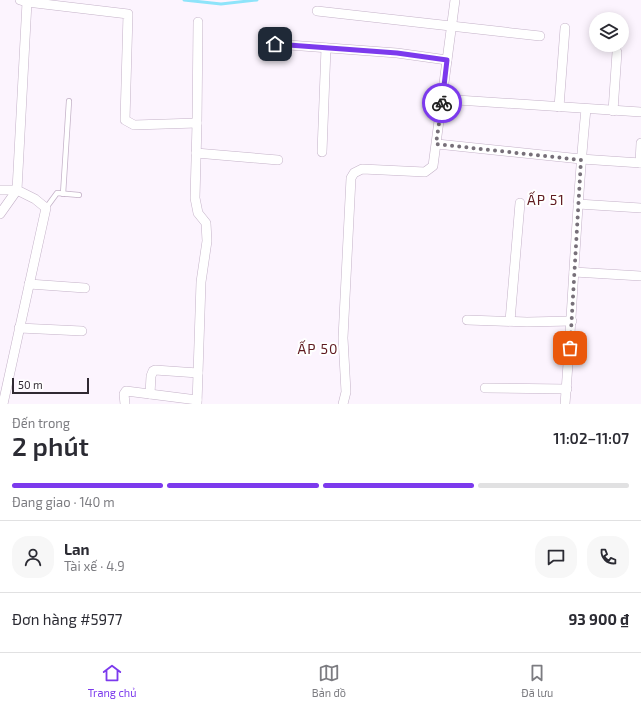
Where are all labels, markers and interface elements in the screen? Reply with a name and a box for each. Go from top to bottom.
map controls [589,12,629,52]
button: layers [589,12,629,52]
pin [258,27,292,61]
icon: home [264,33,286,55]
courier [422,83,462,123]
icon: bike [431,92,453,114]
district label: ẤP 51 [527,191,565,208]
pin [553,331,587,365]
icon: bag [559,337,581,359]
district label: ẤP 50 [298,340,338,357]
scale bar [12,376,89,395]
text: 50 m [18,378,43,391]
text: Đến trong [12,415,70,431]
text: 11:02–11:07 [553,429,629,447]
text: 2 phút [12,430,89,461]
text: Đang giao · 140 m [12,494,115,510]
button: person [12,536,54,578]
button: chat [535,536,577,578]
button: phone [587,536,629,578]
text: Lan [64,540,90,558]
text: Tài xế · 4.9 [64,558,125,574]
text: Đơn hàng #5977 [12,610,122,628]
text: 93 900 ₫ [568,610,629,628]
tab: Trang chủ [88,662,137,699]
tab: Bản đồ [312,662,346,699]
tab: Đã lưu [521,662,553,699]

